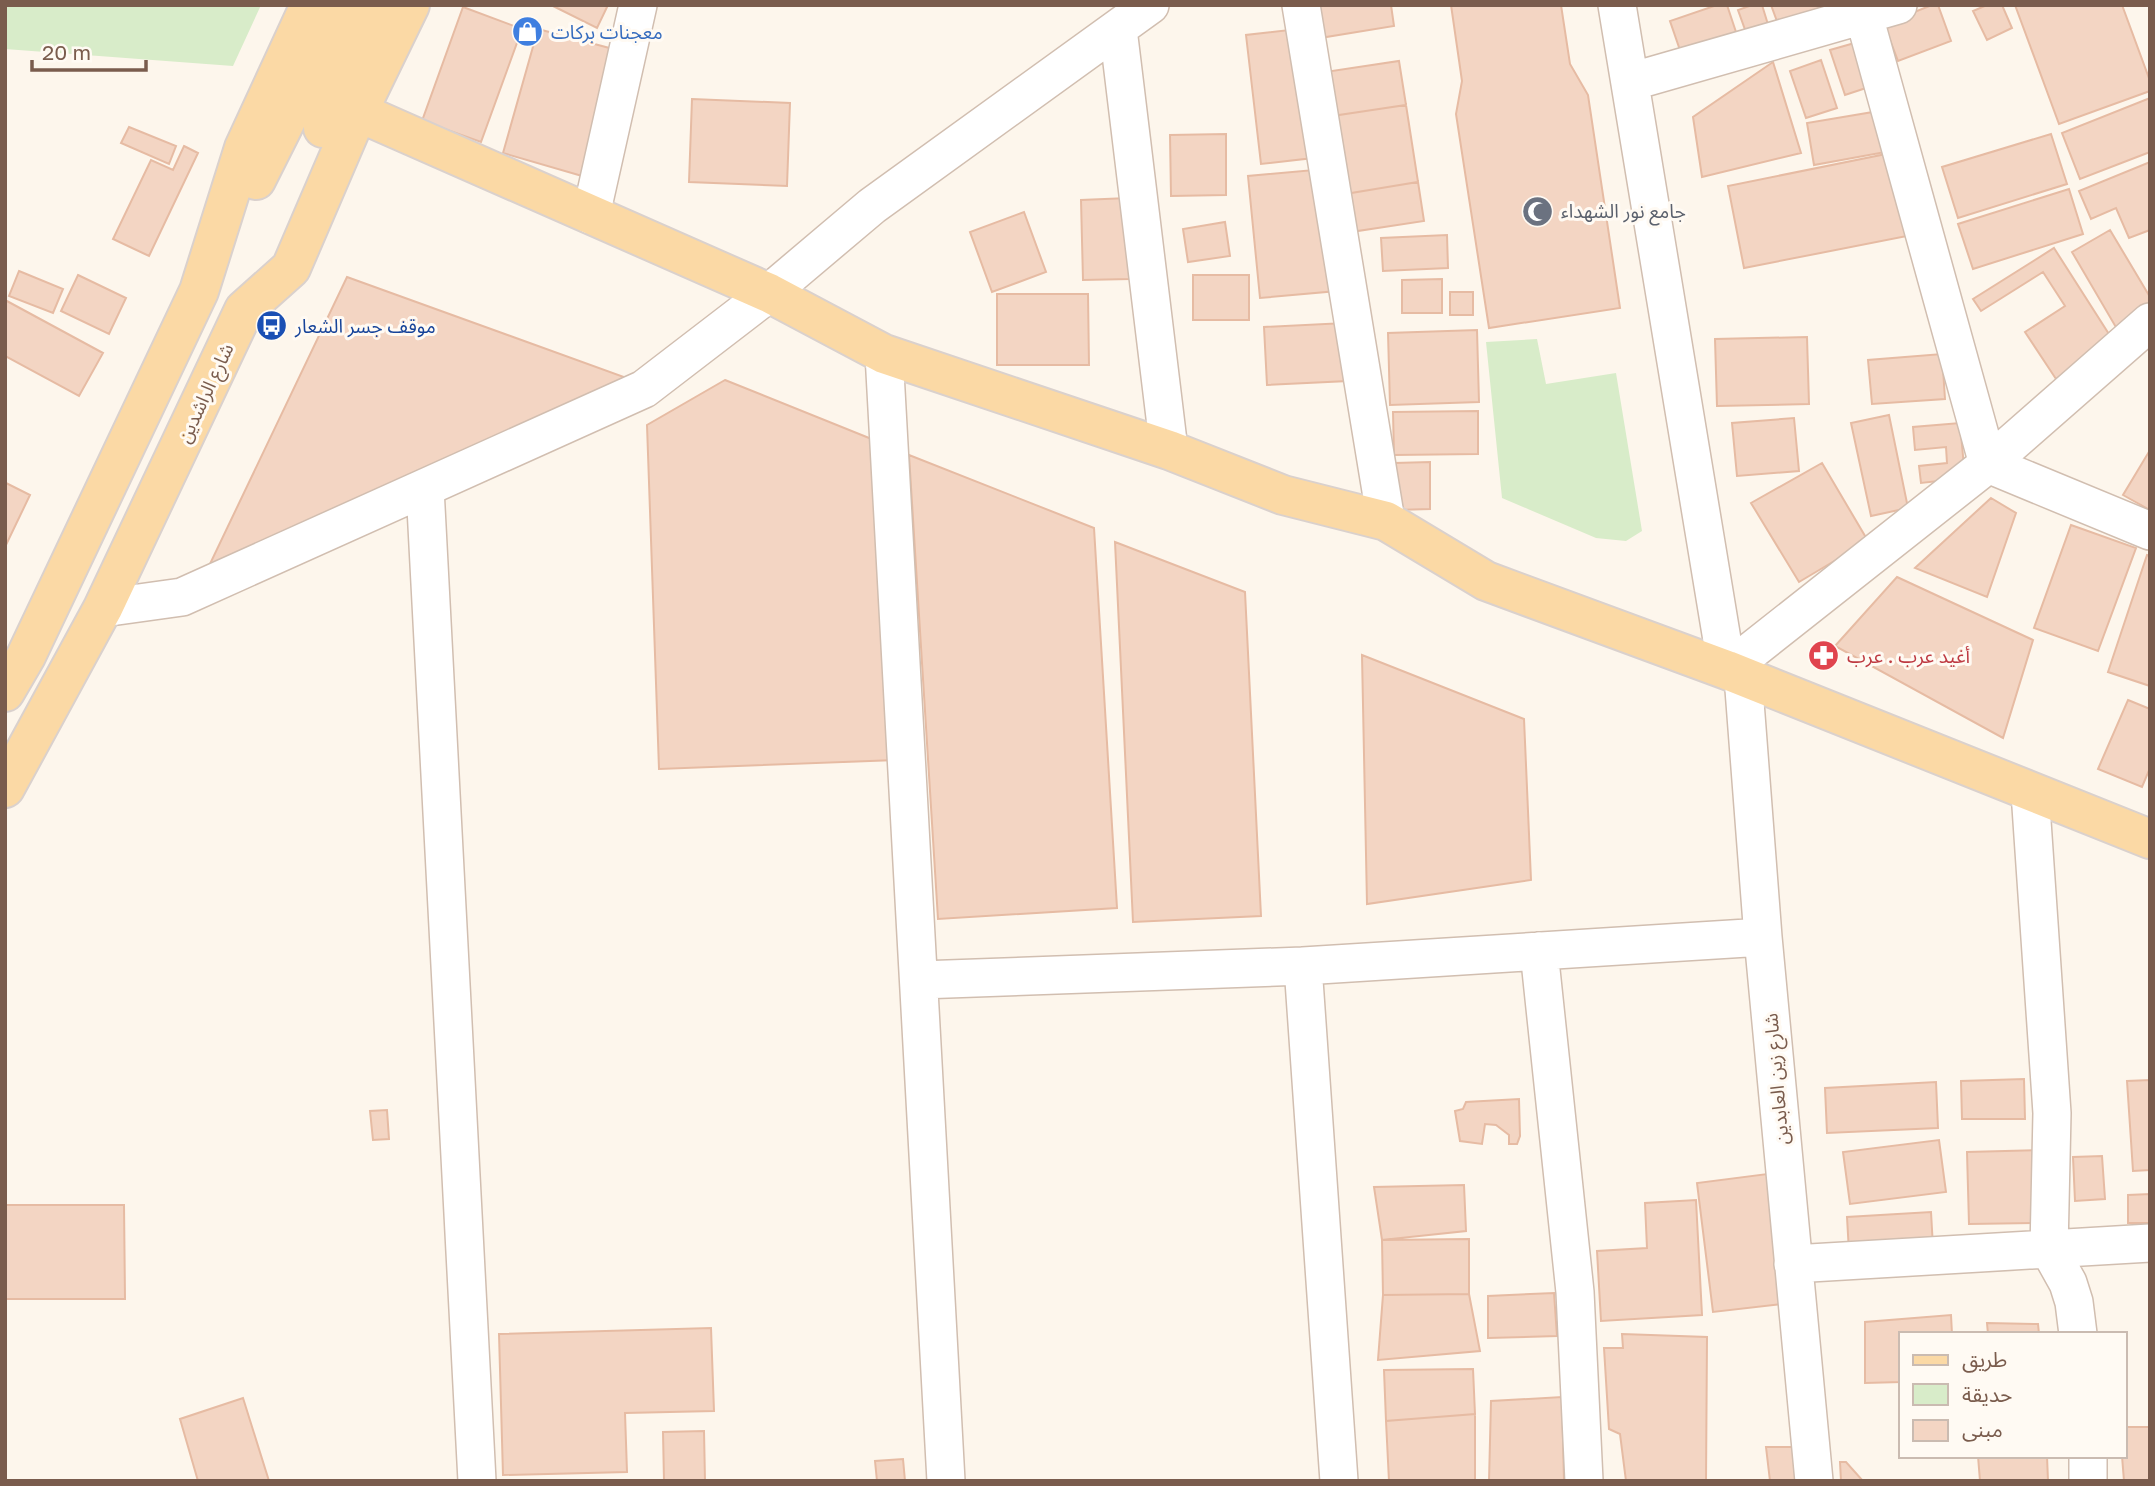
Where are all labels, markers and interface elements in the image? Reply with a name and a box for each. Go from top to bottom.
shop icon: معجنات بركات [511,15,545,49]
place label: معجنات بركات [551,20,663,44]
scale bar [32,28,145,72]
text: 20 m [42,39,91,65]
mosque icon: جامع نور الشهداء [1521,194,1555,228]
place label: جامع نور الشهداء [1561,199,1686,226]
bus stop icon: موقف جسر الشعار [255,309,289,343]
place label: موقف جسر الشعار [294,314,436,338]
street label: شارع الراشدين [171,339,240,448]
pharmacy icon: أغيد عرب . عرب [1807,639,1841,673]
place label: أغيد عرب . عرب [1847,644,1970,668]
street label: شارع زين العابدين [1758,1012,1796,1146]
legend [1899,1332,2127,1458]
text: طريق [1962,1346,2007,1373]
text: حديقة [1962,1381,2012,1407]
text: مبنى [1962,1416,2003,1442]

